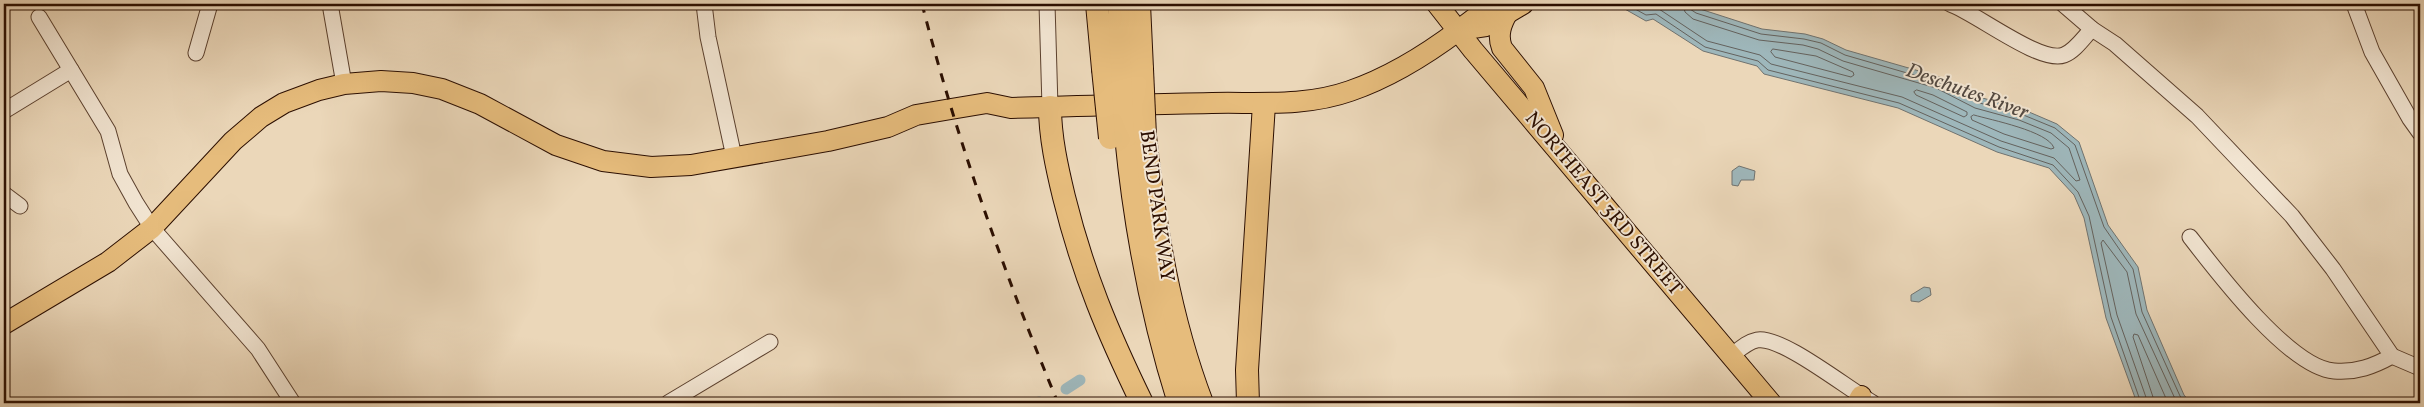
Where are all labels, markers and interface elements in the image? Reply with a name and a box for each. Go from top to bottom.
water label: Deschutes River [1902,56,2033,128]
street label: NORTHEAST 3RD STREET [1518,106,1689,302]
street label: BEND PARKWAY [1131,128,1181,284]

